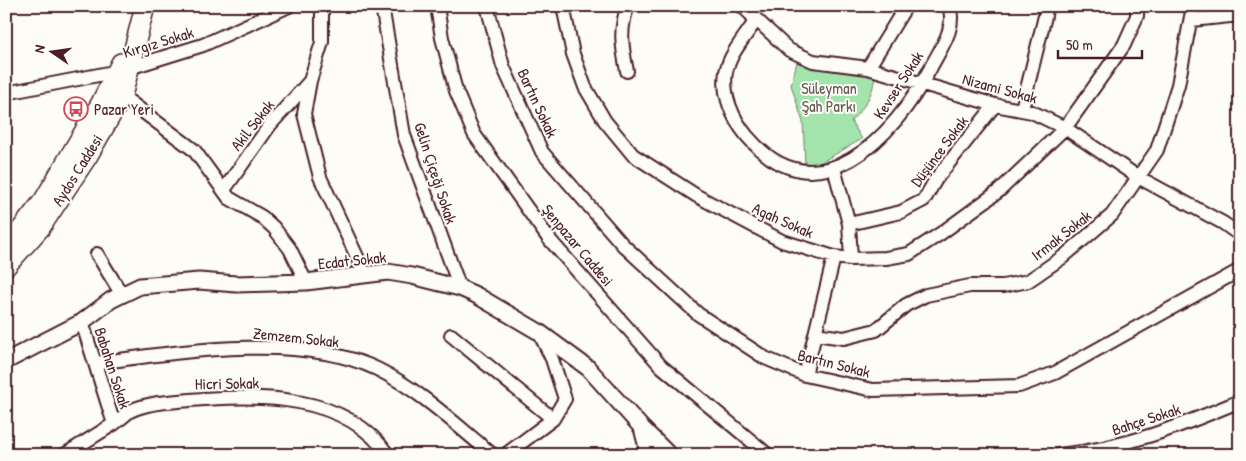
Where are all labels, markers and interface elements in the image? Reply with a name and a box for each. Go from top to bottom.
street label: Kırgız Sokak [120,21,196,63]
north arrow [28,28,78,78]
scale bar [1058,28,1142,60]
text: 50 m [1066,34,1093,55]
text: N [29,43,49,55]
street label: Kevser Sokak [868,46,928,123]
street label: Bartın Sokak [512,65,564,141]
street label: Nizami Sokak [960,67,1040,109]
park label: Süleyman Şah Parkı [801,77,857,117]
street label: Akil Sokak [225,95,279,155]
bus stop icon: Pazar Yeri [63,96,89,122]
place label: Pazar Yeri [94,98,154,120]
street label: Düşünce Sokak [905,111,973,191]
street label: Gelin Çiçeği Sokak [409,119,463,227]
street label: Aydos Caddesi [46,130,108,210]
street label: Agah Sokak [749,197,817,243]
street label: Şenpazar Caddesi [537,199,619,291]
street label: Irmak Sokak [1026,204,1096,265]
street label: Ecdat Sokak [317,245,387,275]
street label: Zemzem Sokak [252,322,341,352]
street label: Babahan Sokak [89,324,137,412]
street label: Bartın Sokak [795,343,873,383]
street label: Hicri Sokak [195,371,260,395]
street label: Bahçe Sokak [1109,398,1183,440]

